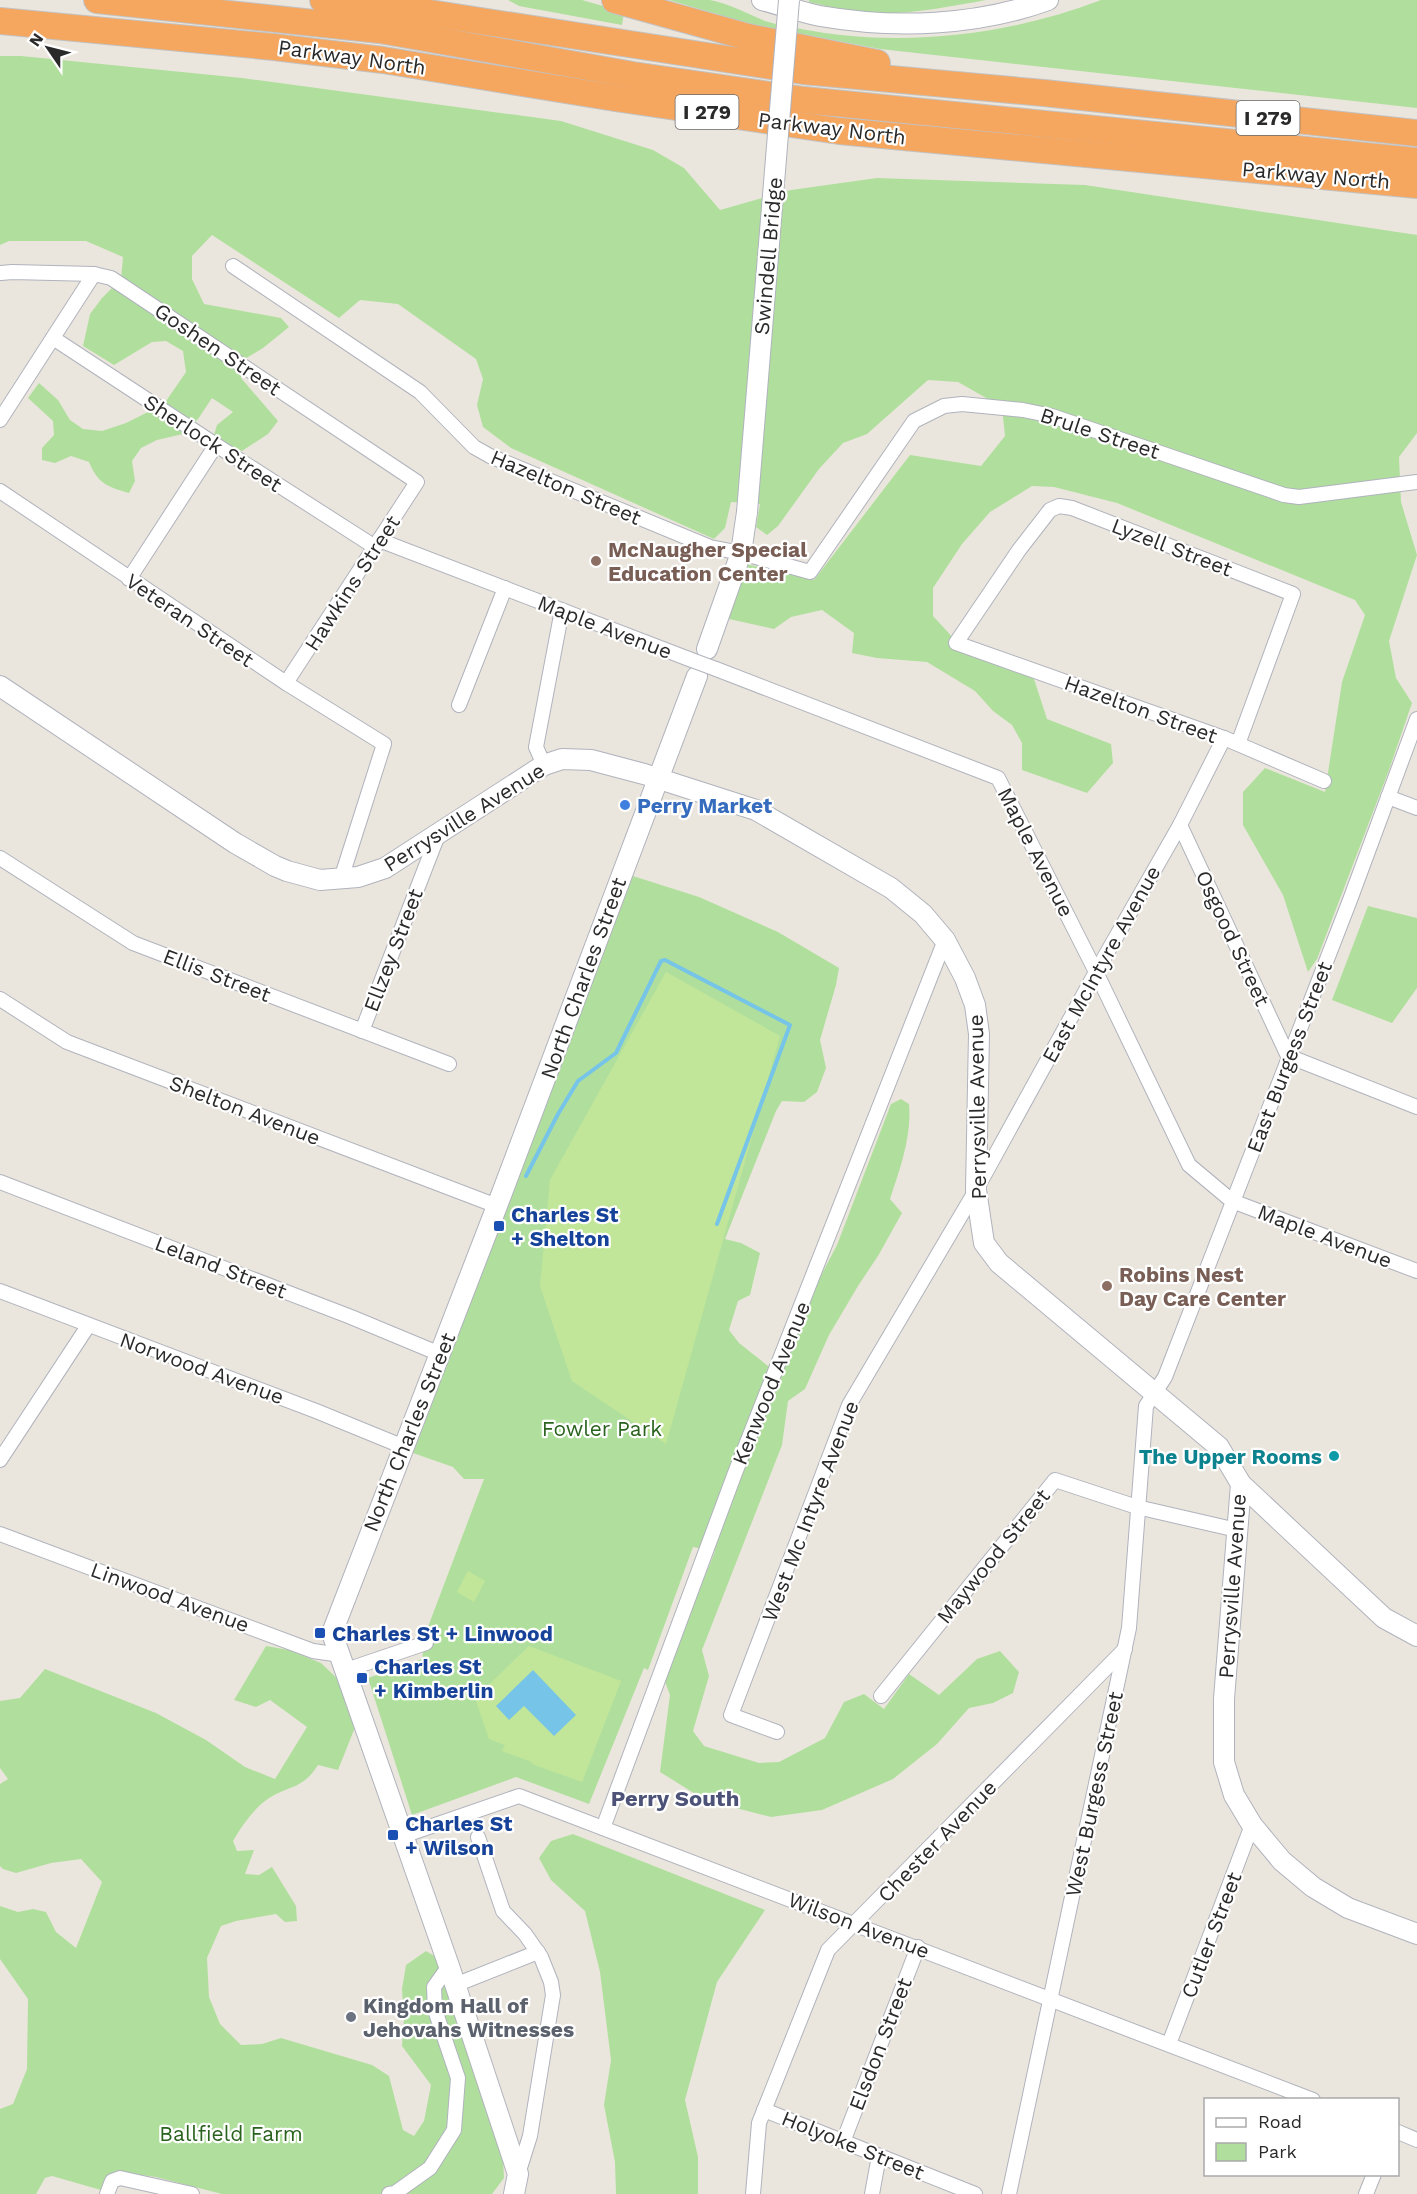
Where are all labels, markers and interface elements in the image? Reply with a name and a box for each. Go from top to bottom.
north arrow [18,18,78,78]
text: N [25,29,47,50]
street label: Parkway North [277,34,427,80]
road number: I 279 [676,95,738,129]
road number: I 279 [1236,101,1300,135]
street label: Parkway North [757,107,907,149]
street label: Parkway North [1241,156,1391,194]
street label: Swindell Bridge [749,176,787,336]
street label: Goshen Street [150,297,286,401]
street label: Sherlock Street [139,389,287,497]
street label: Brule Street [1037,402,1163,464]
street label: Hazelton Street [487,444,645,530]
street label: Hawkins Street [299,510,405,655]
street label: Lyzell Street [1108,513,1236,582]
place label: McNaugher Special Education Center [608,537,807,586]
marker: McNaugher Special Education Center [589,554,603,568]
street label: Veteran Street [121,568,259,672]
street label: Maple Avenue [534,590,676,664]
street label: Hazelton Street [1061,670,1221,748]
street label: Perrysville Avenue [379,757,549,877]
street label: Maple Avenue [993,783,1079,921]
place label: Perry Market [637,793,772,818]
marker: Perry Market [618,798,632,812]
street label: East McIntyre Avenue [1036,861,1166,1067]
street label: Osgood Street [1191,866,1275,1010]
street label: North Charles Street [535,874,631,1082]
street label: Ellzey Street [358,885,428,1015]
street label: Ellis Street [160,943,275,1007]
street label: East Burgess Street [1241,958,1337,1156]
street label: Perrysville Avenue [963,1014,991,1200]
street label: Shelton Avenue [166,1070,324,1150]
street label: Maple Avenue [1254,1199,1396,1273]
place label: Charles St + Shelton [511,1202,618,1251]
marker: Charles St + Shelton [492,1219,506,1233]
street label: Leland Street [152,1230,291,1304]
place label: Robins Nest Day Care Center [1119,1262,1286,1311]
marker: Robins Nest Day Care Center [1100,1279,1114,1293]
street label: Kenwood Avenue [727,1298,815,1468]
street label: Norwood Avenue [117,1327,287,1409]
street label: North Charles Street [358,1329,460,1535]
street label: West Mc Intyre Avenue [756,1397,864,1625]
park label: Fowler Park [542,1416,662,1441]
place label: The Upper Rooms [1139,1444,1322,1469]
marker: The Upper Rooms [1327,1449,1341,1463]
street label: Maywood Street [931,1484,1055,1628]
street label: Perrysville Avenue [1213,1493,1251,1679]
street label: Linwood Avenue [87,1557,253,1637]
place label: Charles St + Linwood [332,1621,553,1646]
marker: Charles St + Linwood [313,1626,327,1640]
place label: Charles St + Kimberlin [374,1654,493,1703]
marker: Charles St + Kimberlin [355,1671,369,1685]
street label: West Burgess Street [1060,1689,1128,1899]
street label: Chester Avenue [872,1775,1002,1907]
district label: Perry South [611,1786,739,1811]
place label: Charles St + Wilson [405,1811,512,1860]
marker: Charles St + Wilson [386,1828,400,1842]
street label: Cutler Street [1175,1868,1247,2002]
street label: Wilson Avenue [785,1887,933,1963]
street label: Elsdon Street [843,1974,917,2114]
place label: Kingdom Hall of Jehovahs Witnesses [363,1993,574,2042]
marker: Kingdom Hall of Jehovahs Witnesses [344,2010,358,2024]
legend [1204,2098,1399,2176]
street label: Holyoke Street [778,2105,928,2185]
text: Road [1258,2111,1302,2132]
park label: Ballfield Farm [159,2121,303,2146]
text: Park [1258,2141,1297,2162]

